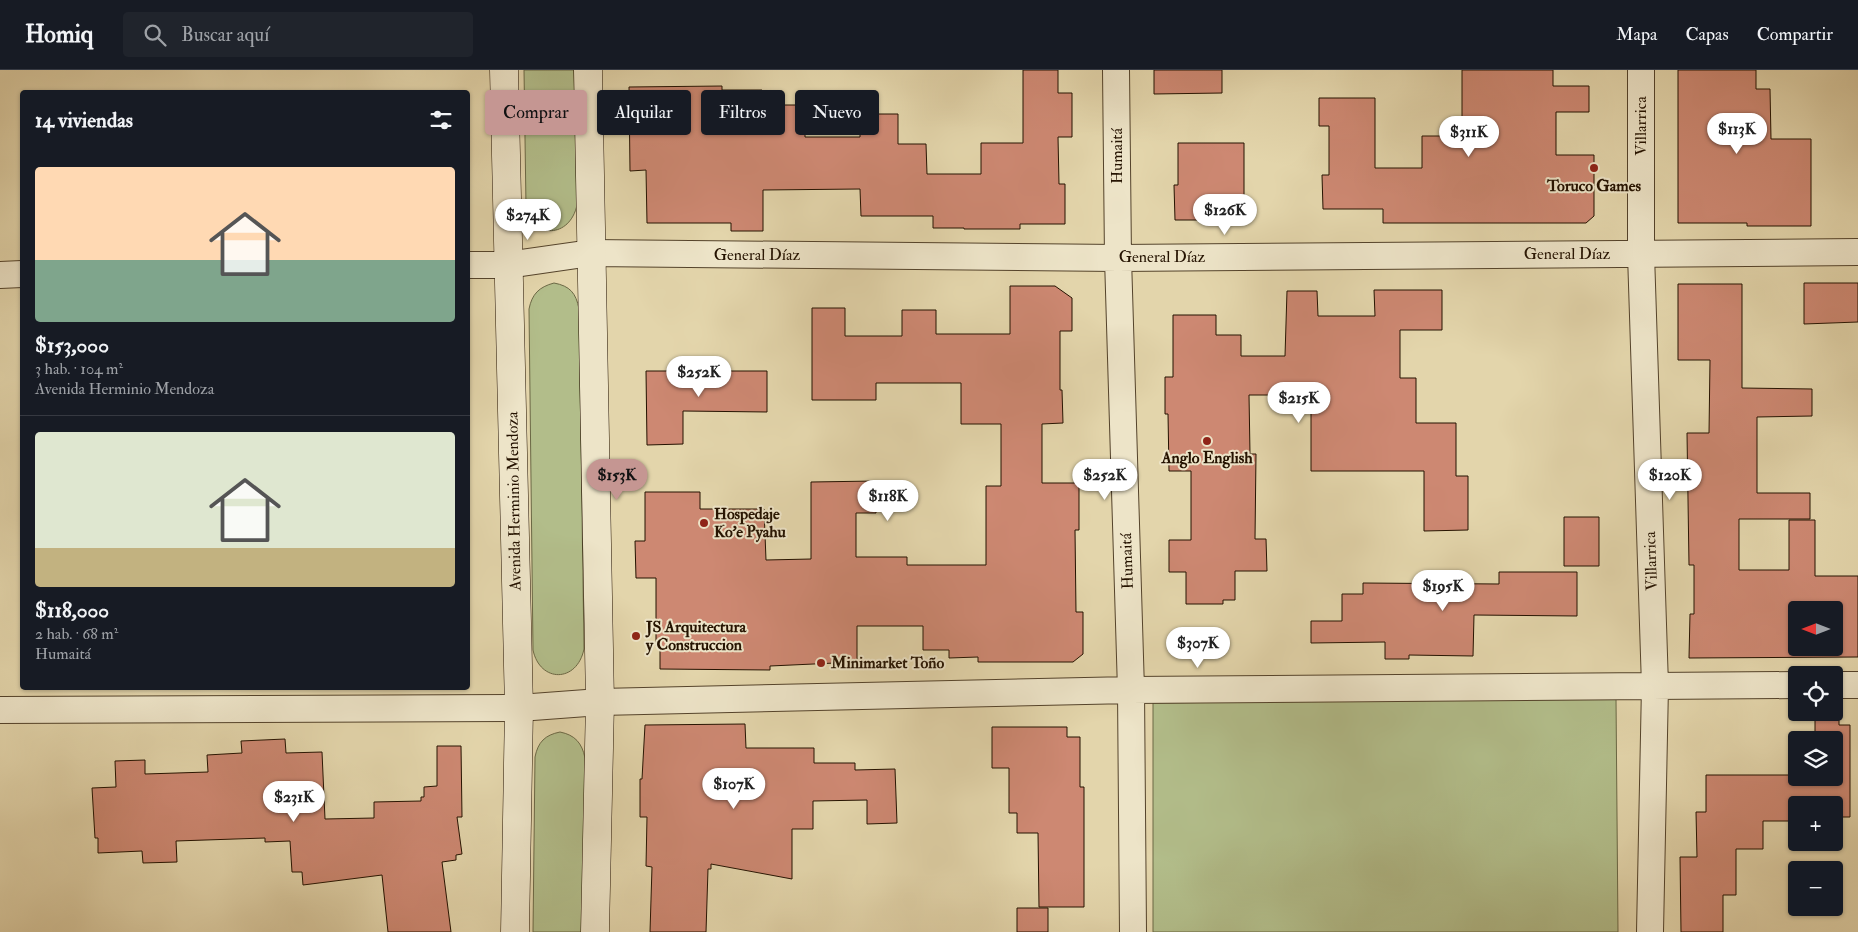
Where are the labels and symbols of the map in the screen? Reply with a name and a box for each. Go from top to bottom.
street label: Villarrica [1631,96,1651,156]
pin: $113K [1702,112,1772,155]
pin: $311K [1434,116,1504,158]
street label: Humaitá [1107,128,1127,184]
marker: Toruco Games [1588,162,1600,174]
place label: Toruco Games [1546,176,1641,196]
pin: $126K [1190,194,1260,236]
pin: $274K [493,198,563,241]
street label: General Díaz [1524,244,1611,264]
street label: General Díaz [714,245,801,265]
street label: General Díaz [1119,247,1206,267]
pin: $252K [664,356,734,398]
pin: $215K [1264,382,1334,424]
street label: Avenida Herminio Mendoza [502,411,526,592]
marker: Anglo English [1201,435,1213,447]
place label: Anglo English [1160,448,1253,469]
pin: $153K [582,458,652,501]
pin: $252K [1070,458,1140,501]
pin: $120K [1635,458,1705,501]
pin: $118K [853,480,923,522]
place label: Hospedaje Ko'e Pyahu [714,504,787,543]
marker: Hospedaje Ko'e Pyahu [698,517,710,529]
street label: Villarrica [1640,531,1662,591]
street label: Humaitá [1116,532,1138,589]
pin: $195K [1408,570,1478,612]
north arrow [1788,601,1842,656]
place label: JS Arquitectura y Construccion [645,617,746,656]
pin: $307K [1163,626,1233,669]
marker: JS Arquitectura y Construccion [630,630,642,642]
place label: Minimarket Toño [830,653,945,673]
marker: Minimarket Toño [815,657,827,669]
pin: $107K [699,768,769,810]
pin: $231K [259,780,329,823]

